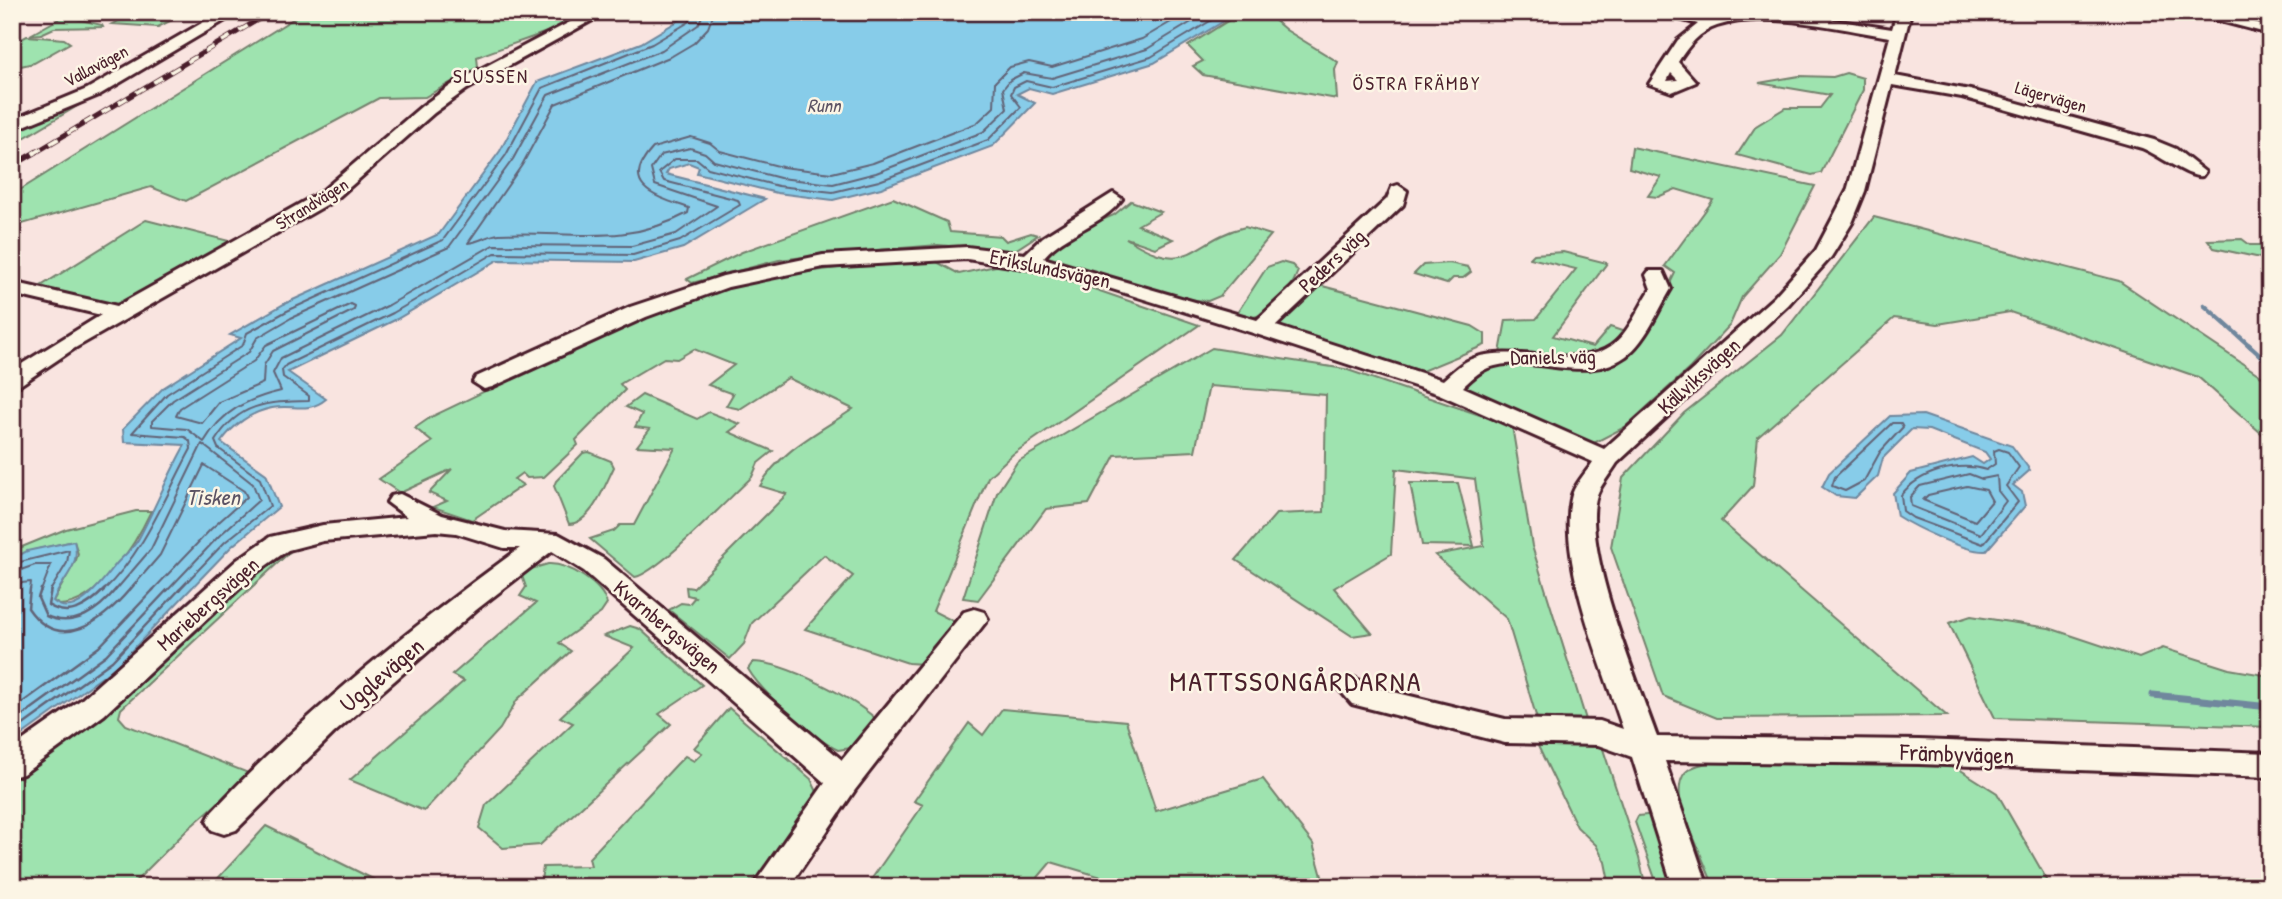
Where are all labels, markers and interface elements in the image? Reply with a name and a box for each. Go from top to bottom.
street label: Vallavägen [59,38,132,93]
district label: SLUSSEN [453,63,529,89]
district label: ÖSTRA FRÄMBY [1353,70,1481,96]
street label: Lägervägen [2012,74,2090,119]
water label: Runn [807,92,842,118]
street label: Strandvägen [271,171,353,236]
street label: Peders väg [1292,222,1372,299]
street label: Erikslundsvägen [987,242,1113,295]
street label: Källviksvägen [1651,331,1746,421]
street label: Daniels väg [1510,341,1596,372]
water label: Tisken [186,481,242,512]
street label: Mariebergsvägen [150,550,265,657]
street label: Kvarnbergsvägen [608,573,727,680]
street label: Ugglevägen [333,630,430,719]
district label: MATTSSONGÅRDARNA [1170,662,1422,700]
street label: Främbyvägen [1898,735,2015,771]

